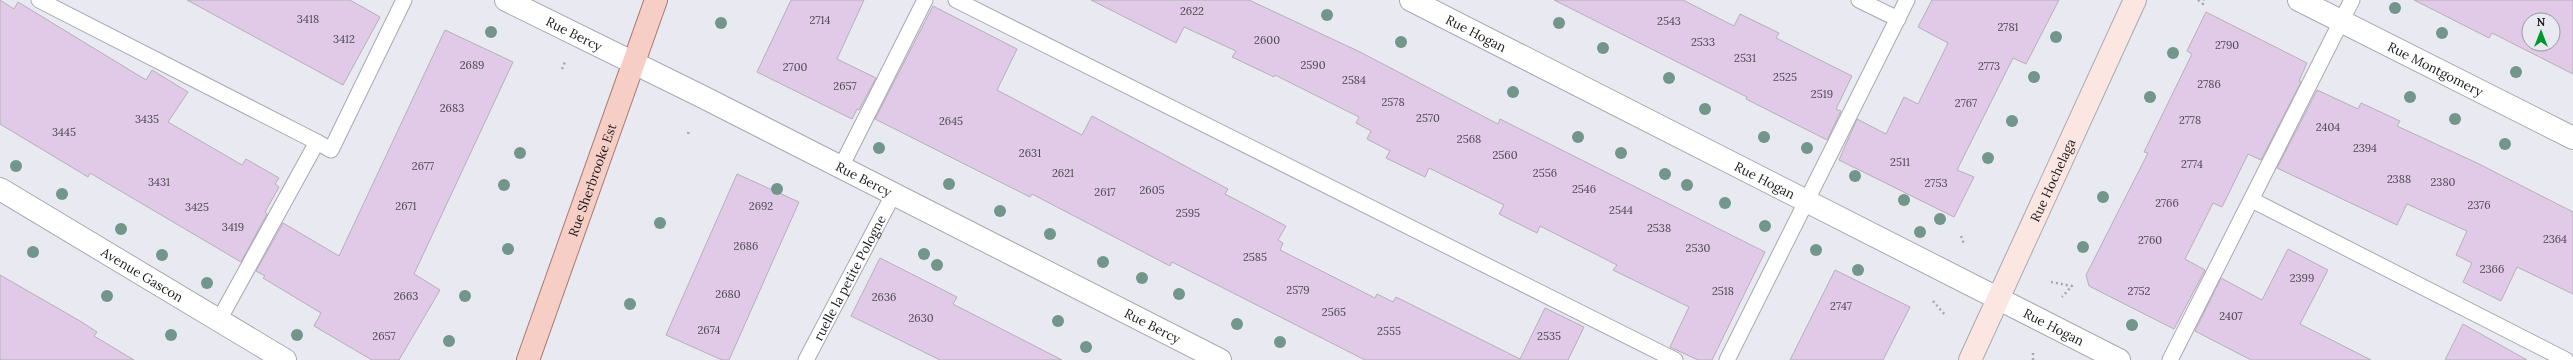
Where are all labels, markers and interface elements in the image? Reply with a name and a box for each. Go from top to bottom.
house number: 2622 [1180,4,1204,18]
street label: Rue Hogan [1443,11,1509,56]
house number: 3418 [297,12,319,26]
north arrow [2521,12,2561,52]
street label: Rue Bercy [543,13,605,55]
house number: 2714 [810,13,831,27]
house number: 2543 [1657,14,1681,28]
text: N [2537,15,2546,29]
house number: 2781 [1997,20,2019,34]
house number: 3412 [333,32,355,46]
house number: 2600 [1254,33,1280,47]
house number: 2533 [1691,35,1715,49]
house number: 2790 [2215,38,2239,52]
street label: Rue Montgomery [2385,38,2486,100]
house number: 2531 [1734,51,1756,65]
house number: 2689 [460,58,484,72]
house number: 2590 [1300,58,1326,72]
house number: 2773 [1978,59,2000,73]
house number: 2700 [783,60,807,74]
house number: 2525 [1773,70,1797,84]
house number: 2584 [1342,73,1366,87]
house number: 2786 [2197,77,2221,91]
house number: 2657 [833,79,857,93]
house number: 2519 [1811,87,1833,101]
house number: 2578 [1381,95,1405,109]
house number: 2767 [1955,96,1977,110]
house number: 2683 [440,101,464,115]
house number: 2570 [1416,111,1440,125]
house number: 3435 [135,112,159,126]
house number: 2778 [2179,113,2201,127]
house number: 2645 [939,114,963,128]
house number: 2404 [2316,120,2340,134]
street label: Rue Sherbrooke Est [564,121,620,239]
house number: 3445 [52,125,76,139]
house number: 2568 [1457,132,1481,146]
street label: Rue Hochelaga [2026,135,2079,224]
house number: 2394 [2353,141,2377,155]
house number: 2631 [1019,146,1041,160]
house number: 2560 [1492,148,1518,162]
house number: 2511 [1890,155,1910,169]
street label: Rue Bercy [833,157,895,200]
street label: Rue Hogan [1732,157,1798,202]
house number: 2774 [2181,157,2203,171]
house number: 2677 [412,159,434,173]
house number: 2621 [1052,166,1074,180]
house number: 2556 [1533,166,1557,180]
house number: 2388 [2387,172,2411,186]
house number: 3431 [148,175,170,189]
house number: 2380 [2431,175,2456,189]
house number: 2753 [1924,176,1948,190]
house number: 2546 [1572,182,1596,196]
house number: 2605 [1139,183,1165,197]
house number: 2617 [1094,185,1116,199]
house number: 2766 [2155,196,2179,210]
house number: 2376 [2467,198,2491,212]
house number: 2671 [395,199,417,213]
house number: 2692 [749,199,773,213]
house number: 3425 [185,200,209,214]
house number: 2544 [1609,203,1633,217]
house number: 2595 [1176,206,1200,220]
street label: ruelle la petite Pologne [809,212,889,343]
house number: 3419 [222,220,244,234]
house number: 2538 [1647,221,1671,235]
house number: 2364 [2543,232,2567,246]
house number: 2760 [2138,233,2162,247]
house number: 2686 [734,239,758,253]
house number: 2530 [1686,241,1711,255]
street label: Avenue Gascon [97,243,187,306]
house number: 2585 [1243,250,1267,264]
house number: 2366 [2480,262,2504,276]
house number: 2399 [2290,271,2314,285]
house number: 2579 [1286,283,1310,297]
house number: 2518 [1712,284,1734,298]
house number: 2752 [2128,284,2151,298]
house number: 2680 [715,287,741,301]
house number: 2663 [394,289,418,303]
house number: 2636 [872,290,896,304]
house number: 2747 [1830,299,1852,313]
street label: Rue Bercy [1122,304,1184,347]
street label: Rue Hogan [2021,304,2087,349]
house number: 2565 [1322,305,1346,319]
house number: 2407 [2219,309,2243,323]
house number: 2630 [908,311,934,325]
house number: 2674 [697,323,721,337]
house number: 2555 [1377,324,1401,338]
house number: 2657 [372,329,396,343]
house number: 2535 [1537,329,1561,343]

